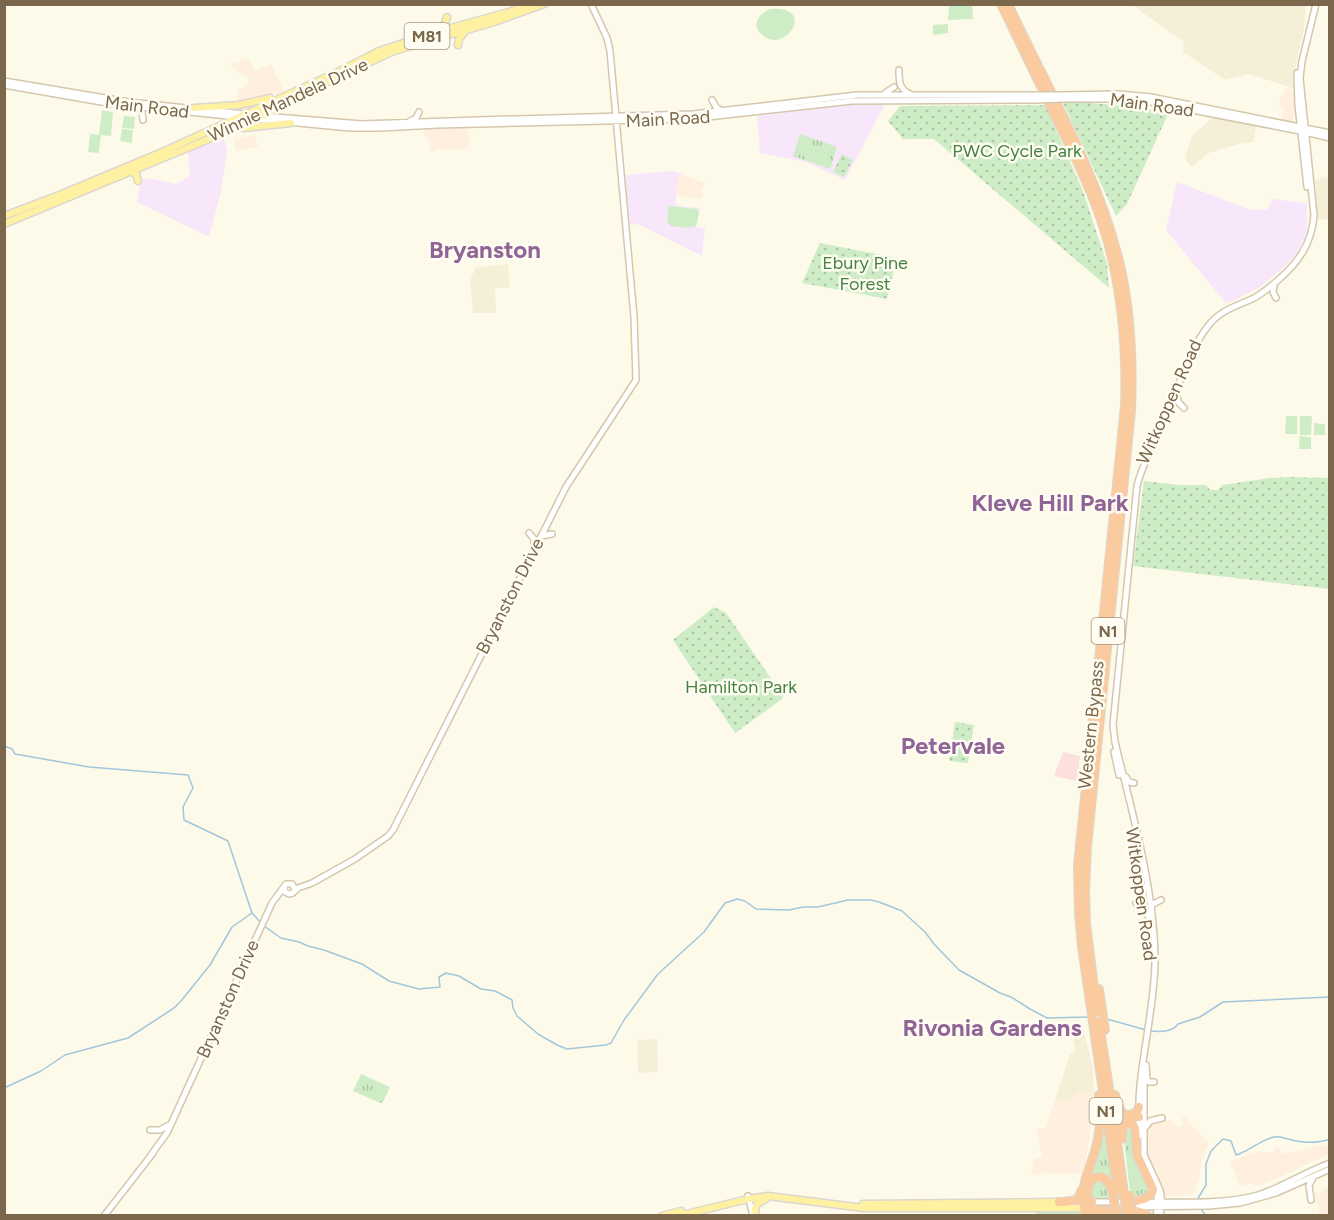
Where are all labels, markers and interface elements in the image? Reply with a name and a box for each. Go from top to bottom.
road number: M81 [404,23,450,49]
street label: Winnie Mandela Drive [204,53,372,147]
street label: Main Road [1109,88,1195,122]
street label: Main Road [104,91,190,123]
street label: Main Road [625,106,711,132]
park label: PWC Cycle Park [952,140,1082,162]
district label: Bryanston [429,235,541,264]
park label: Ebury Pine Forest [822,252,908,295]
street label: Witkoppen Road [1132,336,1206,468]
district label: Kleve Hill Park [971,488,1129,517]
street label: Bryanston Drive [471,534,549,658]
road number: N1 [1092,618,1124,644]
street label: Western Bypass [1073,660,1109,790]
park label: Hamilton Park [685,676,797,698]
district label: Petervale [901,731,1005,760]
street label: Witkoppen Road [1121,826,1161,962]
street label: Bryanston Drive [192,936,264,1062]
district label: Rivonia Gardens [902,1013,1082,1042]
road number: N1 [1090,1098,1122,1124]

